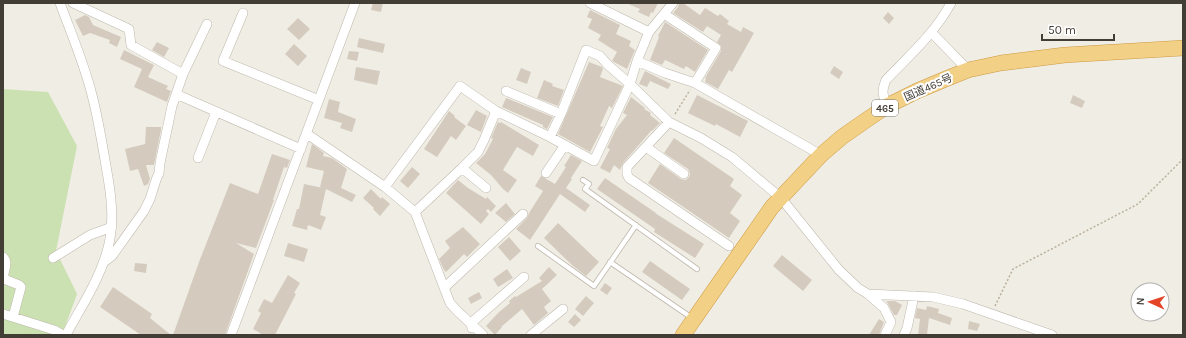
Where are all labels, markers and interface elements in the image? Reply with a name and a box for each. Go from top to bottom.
scale bar [1042,16,1114,42]
text: 50 m [1048,23,1076,37]
street label: 国道465号 [902,71,954,104]
road number: 465 [872,100,898,116]
north arrow [1130,282,1170,322]
text: N [1134,297,1147,306]

